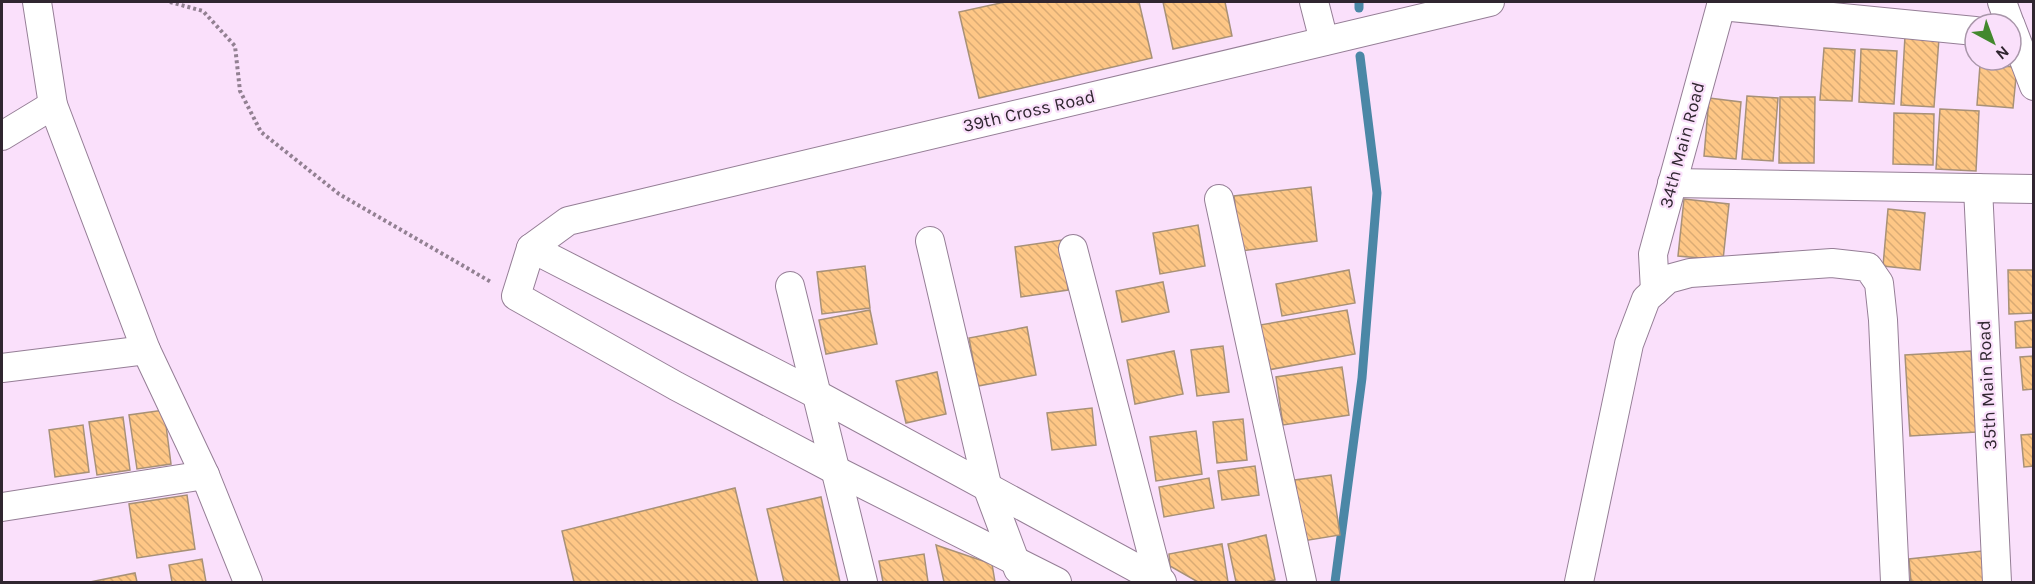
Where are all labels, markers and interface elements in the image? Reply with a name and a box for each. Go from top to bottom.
north arrow [1963,12,2023,72]
text: N [1992,42,2013,64]
street label: 34th Main Road [1655,80,1709,210]
street label: 39th Cross Road [961,85,1097,137]
street label: 35th Main Road [1973,320,2001,450]

